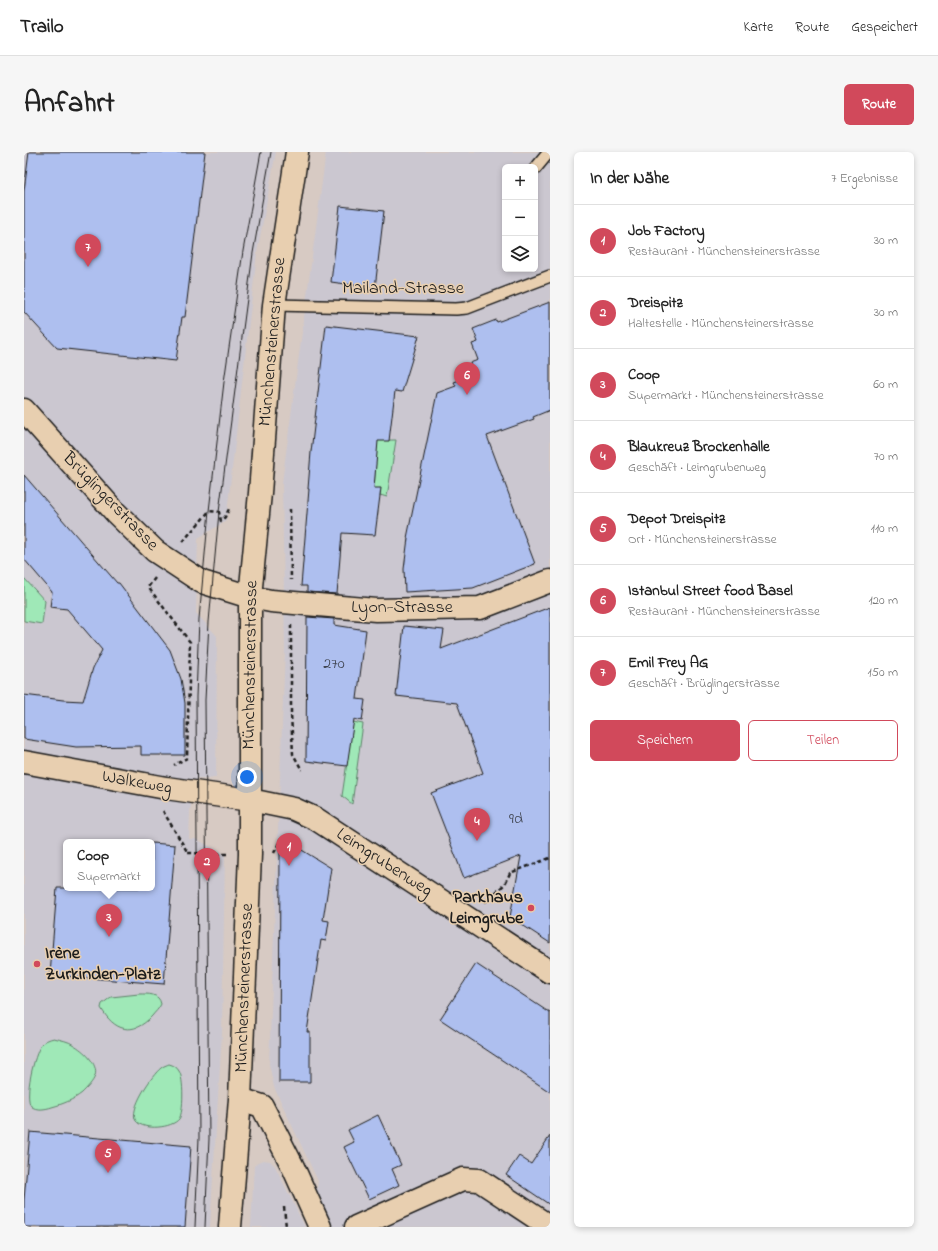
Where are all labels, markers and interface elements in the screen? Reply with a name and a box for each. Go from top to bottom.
text: Trailo [20,14,64,41]
text: Karte [744,17,773,38]
text: Route [795,17,829,38]
text: Gespeichert [851,17,918,38]
text: Anfahrt [24,84,115,125]
button: Route [844,84,914,125]
map controls [502,164,538,272]
button: + [502,164,538,200]
text: In der Nähe [590,166,669,191]
text: 7 Ergebnisse [831,169,898,188]
button: − [502,200,538,236]
text: Job Factory [628,220,705,242]
text: 1 [601,231,605,250]
text: 30 m [874,231,898,250]
pin: 7 [75,234,101,267]
button: layers [502,236,538,272]
text: Restaurant · Münchensteinerstrasse [628,242,820,261]
street label: Münchensteinerstrasse [253,256,293,428]
street label: Mailand-Strasse [342,276,465,302]
text: Dreispitz [628,292,683,314]
text: 2 [600,303,606,322]
text: 30 m [874,303,898,322]
text: Haltestelle · Münchensteinerstrasse [628,314,814,333]
pin: 6 [454,362,480,395]
text: Coop [628,364,660,386]
text: 3 [600,375,606,394]
text: 60 m [873,375,898,394]
text: Supermarkt · Münchensteinerstrasse [628,386,824,405]
text: Blaukreuz Brockenhalle [628,436,770,458]
street label: Brüglingerstrasse [54,446,165,559]
text: 4 [600,447,606,466]
text: 70 m [874,447,898,466]
text: Geschäft · Leimgrubenweg [628,458,766,477]
text: Depot Dreispitz [628,508,725,530]
text: 5 [599,519,607,538]
text: 110 m [871,519,898,538]
text: Ort · Münchensteinerstrasse [628,530,777,549]
street label: Münchensteinerstrasse [237,579,265,750]
text: Istanbul Street food Basel [628,580,793,602]
text: 6 [600,591,606,610]
text: 120 m [868,591,898,610]
street label: Lyon-Strasse [351,595,454,621]
text: Restaurant · Münchensteinerstrasse [628,602,820,621]
house number: 270 [323,652,345,676]
text: Emil Frey AG [628,652,708,674]
text: 7 [600,663,606,682]
text: 150 m [867,663,898,682]
text: Geschäft · Brüglingerstrasse [628,674,780,693]
button: Speichern [590,720,740,761]
button: Teilen [748,720,898,761]
street label: Walkeweg [100,764,174,803]
your location [237,767,257,787]
house number: 9d [509,807,523,831]
pin: 4 [464,808,490,841]
street label: Leimgrubenweg [330,822,437,905]
pin: 1 [276,833,302,866]
popup [63,839,155,891]
text: Coop [77,845,109,867]
pin: 2 [194,848,220,881]
text: Supermarkt [77,867,141,886]
place label: Parkhaus Leimgrube [450,885,524,933]
street label: Münchensteinerstrasse [229,902,261,1073]
marker: Parkhaus Leimgrube [526,903,536,913]
pin: 3 [96,904,122,937]
place label: Irène Zurkinden-Platz [45,941,161,988]
marker: Irène Zurkinden-Platz [32,959,42,969]
pin: 5 [95,1140,121,1173]

